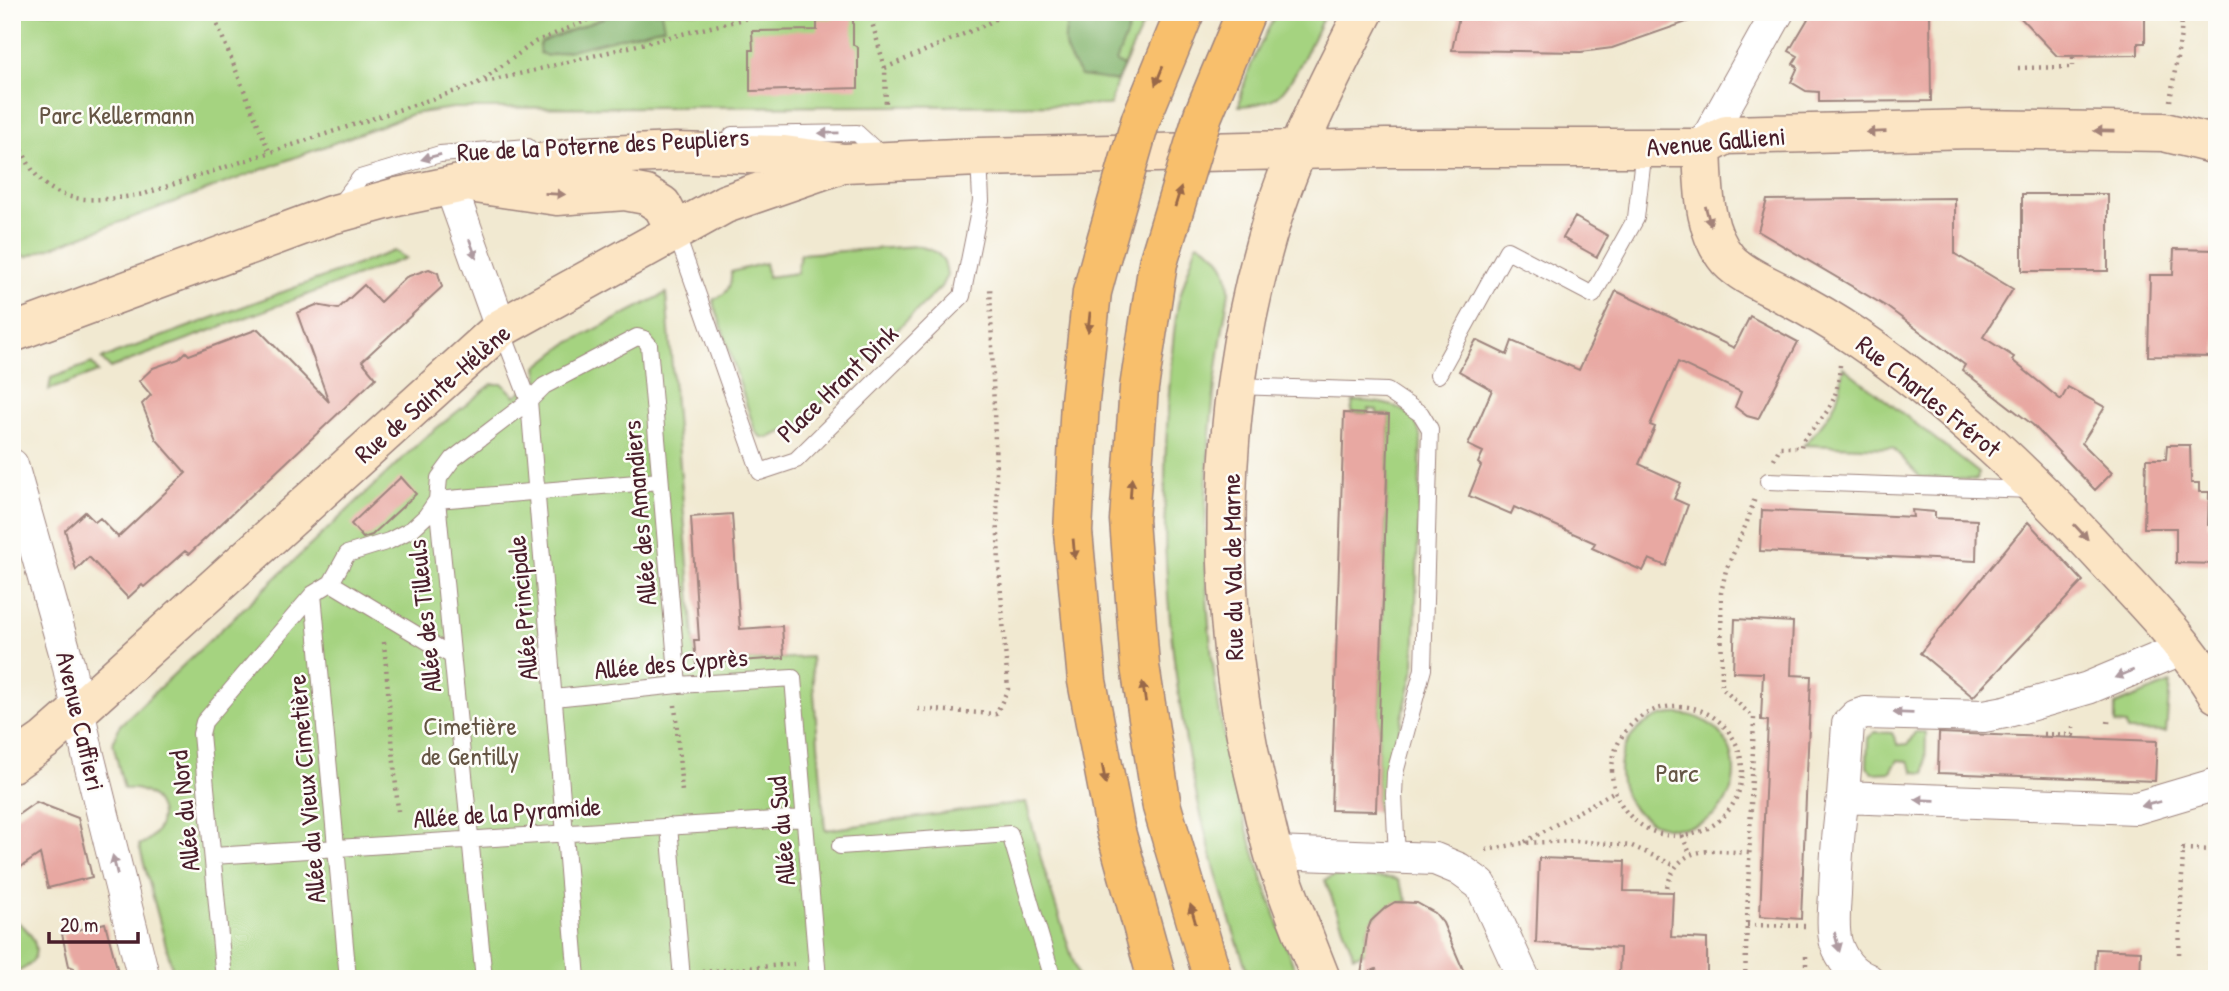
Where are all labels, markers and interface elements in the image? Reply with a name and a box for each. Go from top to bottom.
one-way arrow [1154,65,1165,86]
park label: Parc Kellermann [39,97,195,132]
street label: Avenue Gallieni [1645,117,1787,165]
street label: Rue de la Poterne des Peupliers [456,119,750,169]
one-way arrow [2093,125,2115,137]
one-way arrow [1865,126,1887,137]
one-way arrow [818,128,840,139]
one-way arrow [420,153,441,163]
one-way arrow [1173,187,1184,208]
one-way arrow [545,189,567,200]
one-way arrow [1703,205,1714,227]
one-way arrow [468,239,479,260]
one-way arrow [1083,311,1094,333]
street label: Rue de Sainte-Hélène [346,315,518,471]
street label: Place Hrant Dink [769,316,905,450]
street label: Rue Charles Frérot [1849,327,2009,466]
street label: Allée des Amandiers [613,419,665,607]
street label: Rue du Val de Marne [1213,473,1251,661]
one-way arrow [1126,477,1137,499]
one-way arrow [2073,523,2089,541]
street label: Allée Principale [498,534,546,682]
street label: Allée des Tilleuls [399,538,449,694]
one-way arrow [1069,538,1080,560]
street label: Allée des Cyprès [593,639,749,687]
street label: Avenue Caffieri [48,648,114,794]
one-way arrow [2113,669,2134,680]
street label: Allée du Vieux Cimetière [279,673,333,905]
one-way arrow [1138,681,1149,703]
one-way arrow [1892,707,1914,718]
park label: Cimetière de Gentilly [421,708,519,773]
street label: Allée du Nord [160,749,208,873]
park label: Parc [1656,755,1698,790]
one-way arrow [1099,763,1110,785]
street label: Allée du Sud [759,775,803,887]
street label: Allée de la Pyramide [412,788,602,836]
one-way arrow [1913,794,1935,805]
one-way arrow [2140,799,2162,810]
one-way arrow [109,854,120,876]
scale bar [49,900,138,944]
one-way arrow [1188,903,1198,924]
text: 20 m [60,910,98,939]
one-way arrow [1833,932,1843,953]

